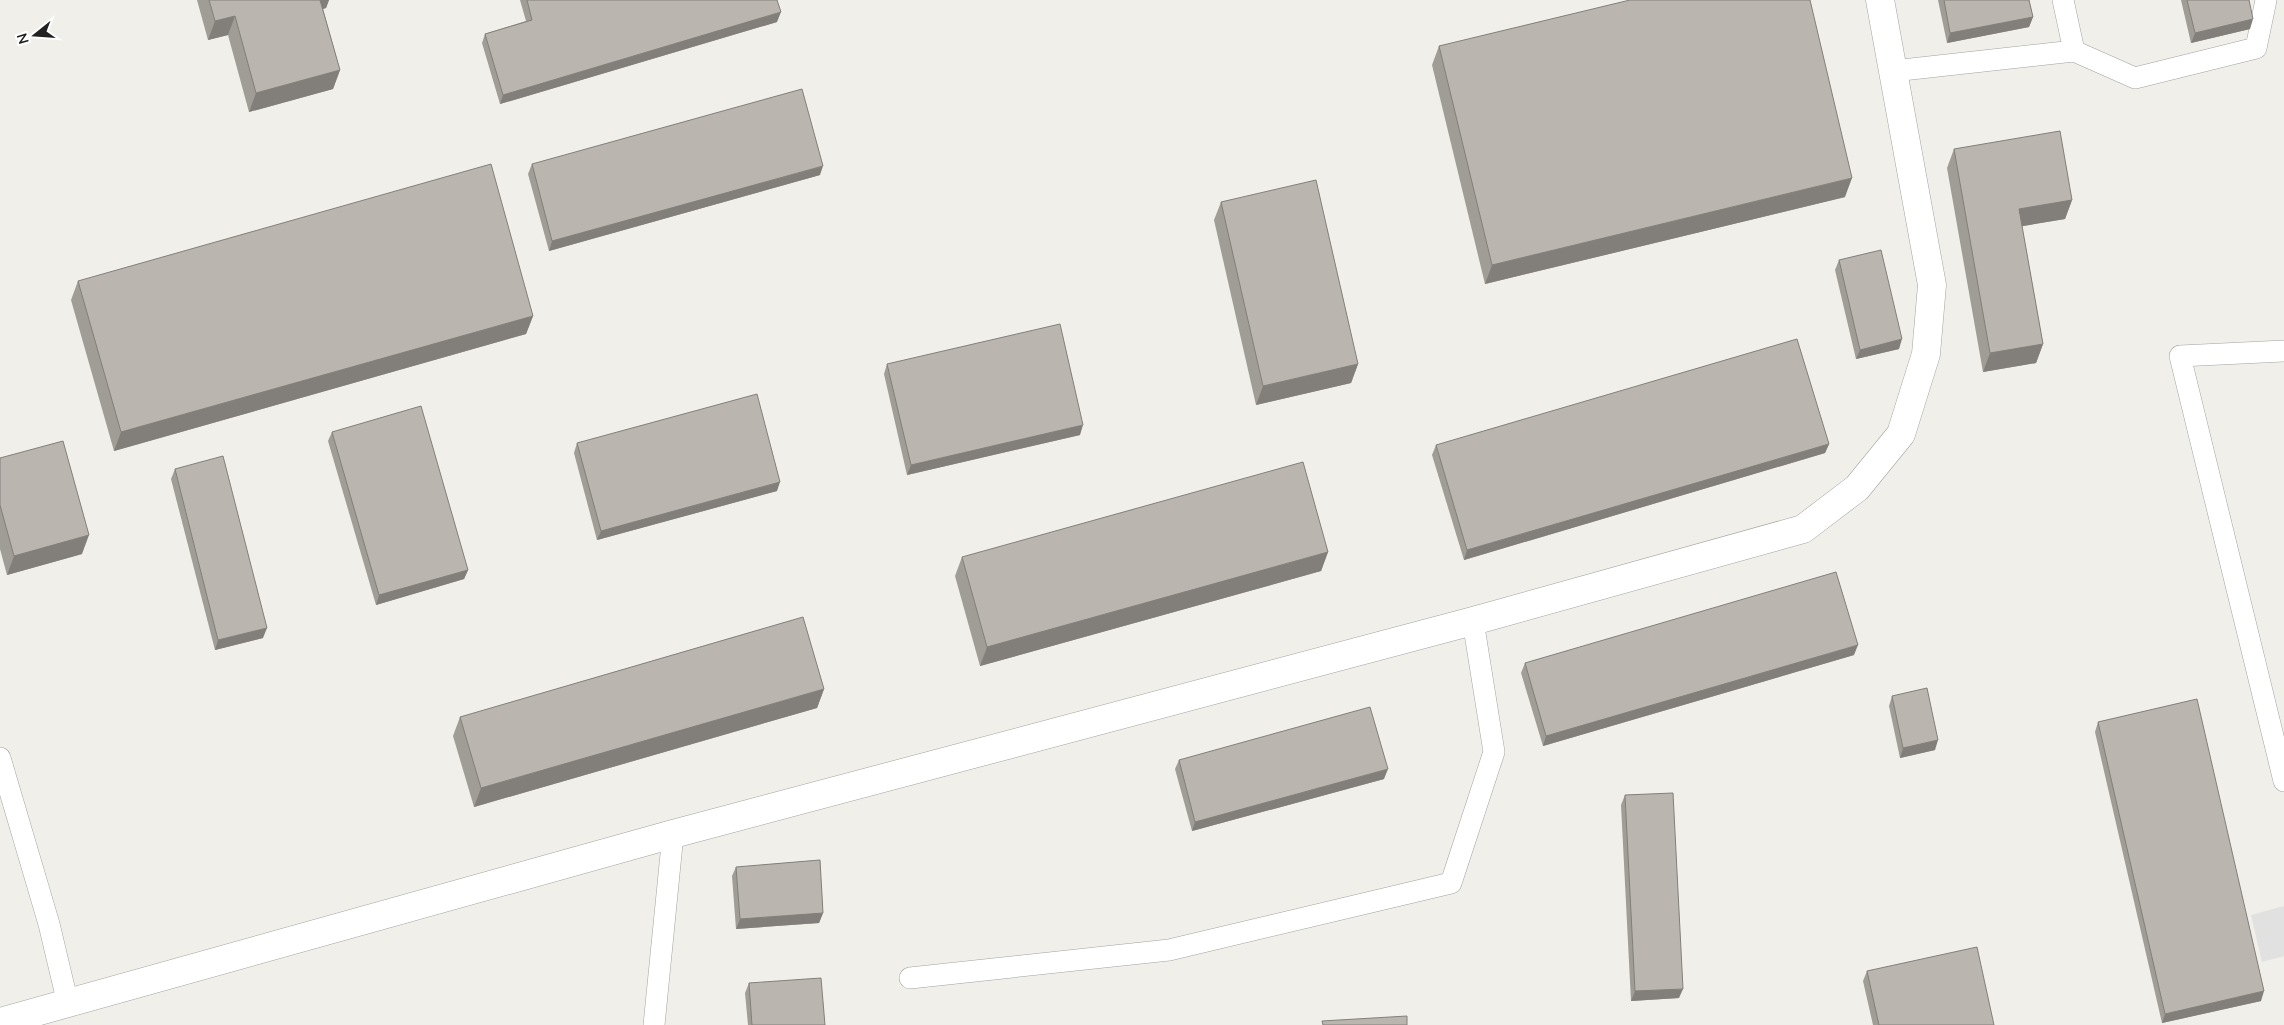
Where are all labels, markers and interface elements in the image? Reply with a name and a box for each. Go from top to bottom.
north arrow [10,10,60,60]
text: N [12,31,34,46]

